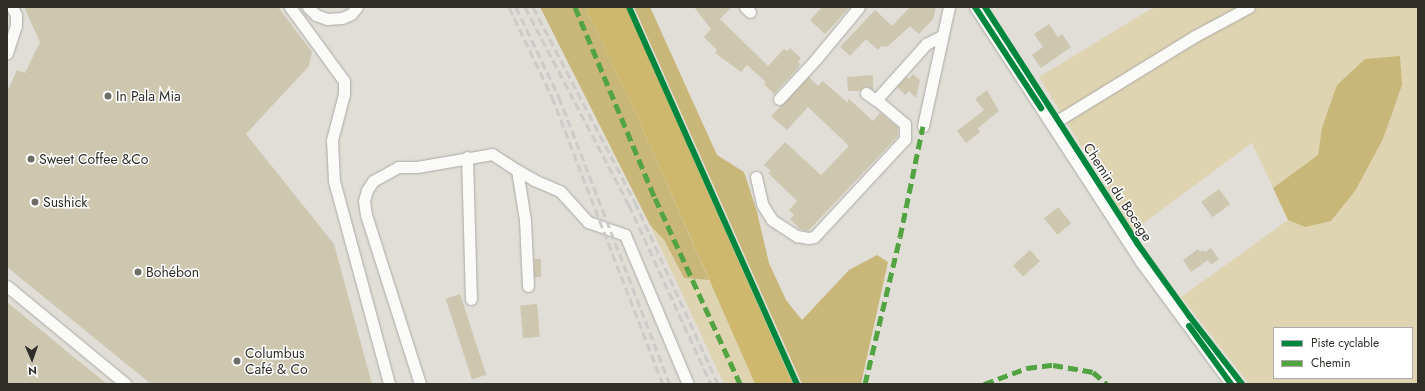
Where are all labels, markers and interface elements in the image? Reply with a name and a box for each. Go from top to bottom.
place label: In Pala Mia [116,88,181,104]
marker: In Pala Mia [103,91,113,101]
street label: Chemin du Bocage [1080,140,1156,244]
place label: Sweet Coffee &Co [39,151,149,167]
marker: Sweet Coffee &Co [26,154,36,164]
place label: Sushick [43,194,88,210]
marker: Sushick [30,197,40,207]
place label: Bohébon [146,264,199,280]
marker: Bohébon [133,267,143,277]
legend [1273,327,1413,379]
text: Piste cyclable [1311,334,1379,352]
north arrow [12,339,52,379]
place label: Columbus Café & Co [245,345,308,378]
text: Chemin [1311,354,1350,372]
marker: Columbus Café & Co [232,356,242,366]
text: N [28,363,37,379]

